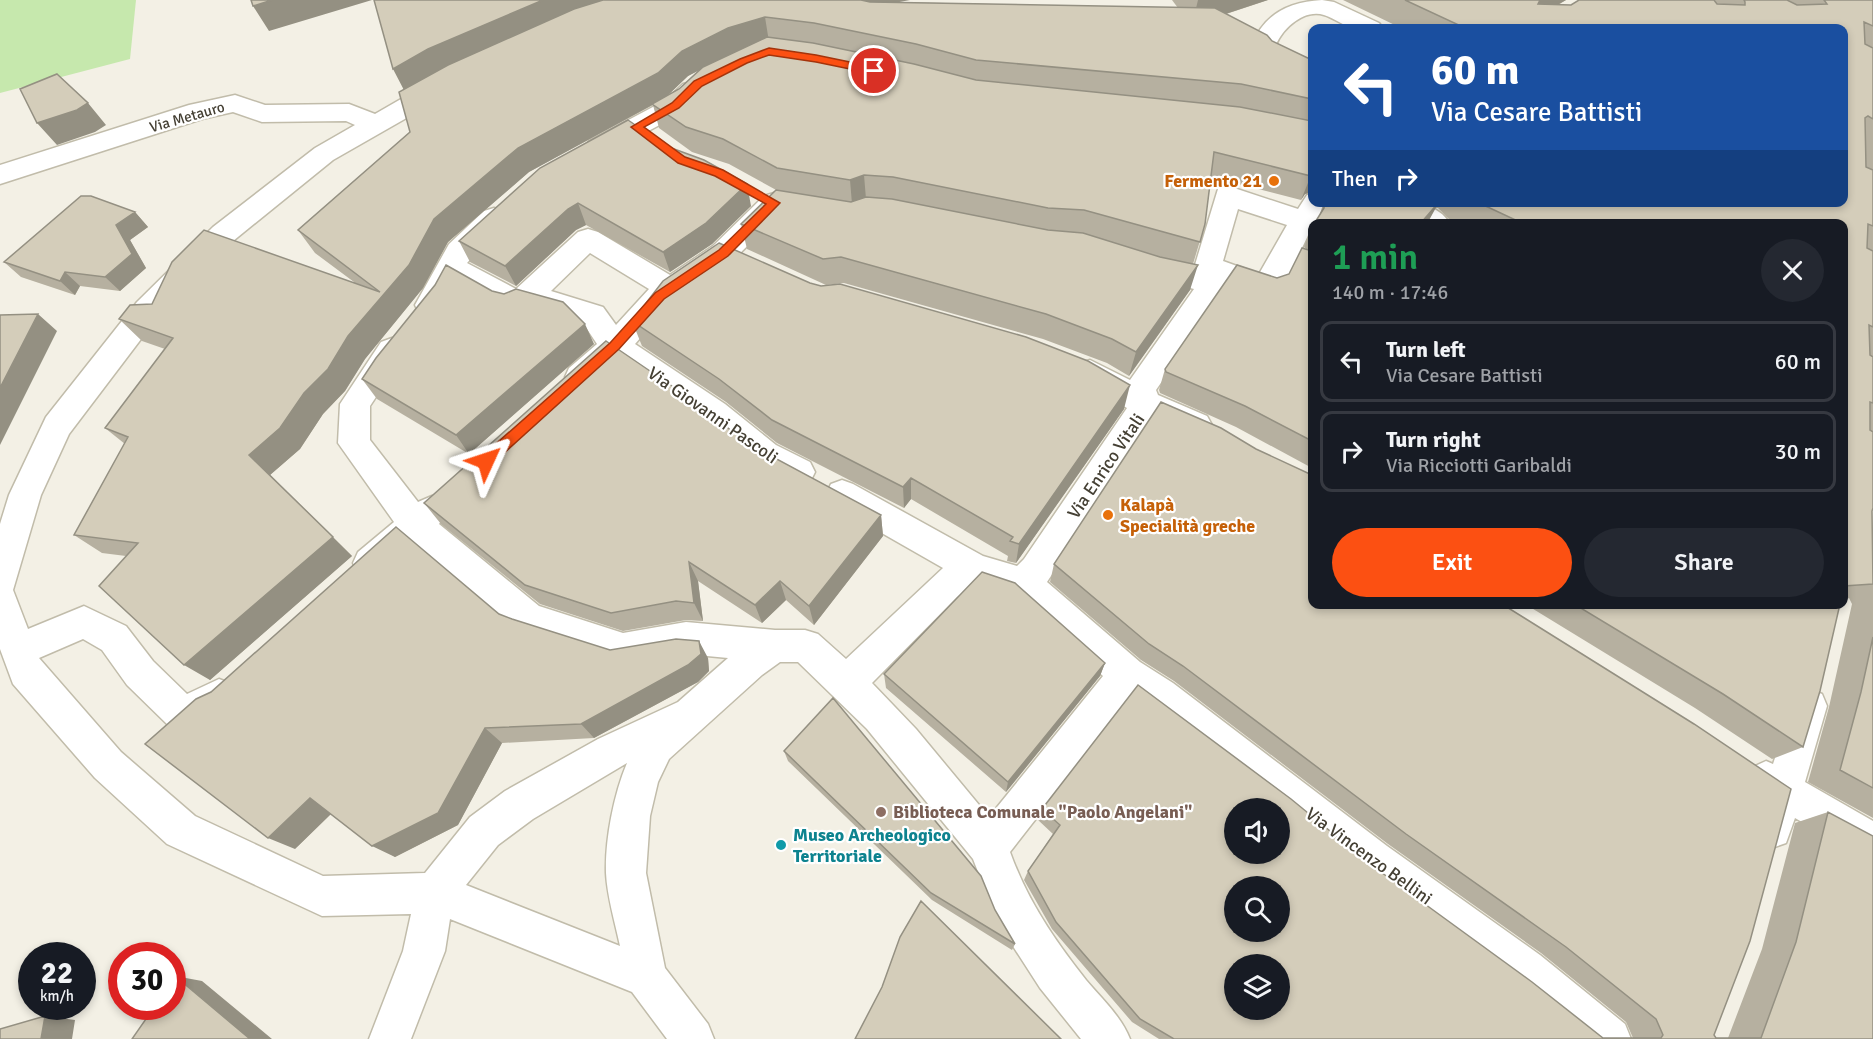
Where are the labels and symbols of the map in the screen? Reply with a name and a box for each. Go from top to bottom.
pin [848,45,899,96]
street label: Via Metauro [147,98,227,136]
place label: Fermento 21 [1164,170,1262,192]
marker: Fermento 21 [1267,174,1281,188]
street label: Via Giovanni Pascoli [643,362,783,468]
street label: Via Enrico Vitali [1063,409,1149,523]
position arrow [454,429,518,493]
place label: Kalapà Specialità greche [1120,494,1255,537]
marker: Kalapà Specialità greche [1101,508,1115,522]
place label: Biblioteca Comunale "Paolo Angelani" [893,801,1192,823]
street label: Via Vincenzo Bellini [1301,803,1437,909]
marker: Biblioteca Comunale "Paolo Angelani" [874,805,888,819]
place label: Museo Archeologico Territoriale [793,824,951,867]
marker: Museo Archeologico Territoriale [774,838,788,852]
speed limit sign: 30 [108,942,186,1020]

